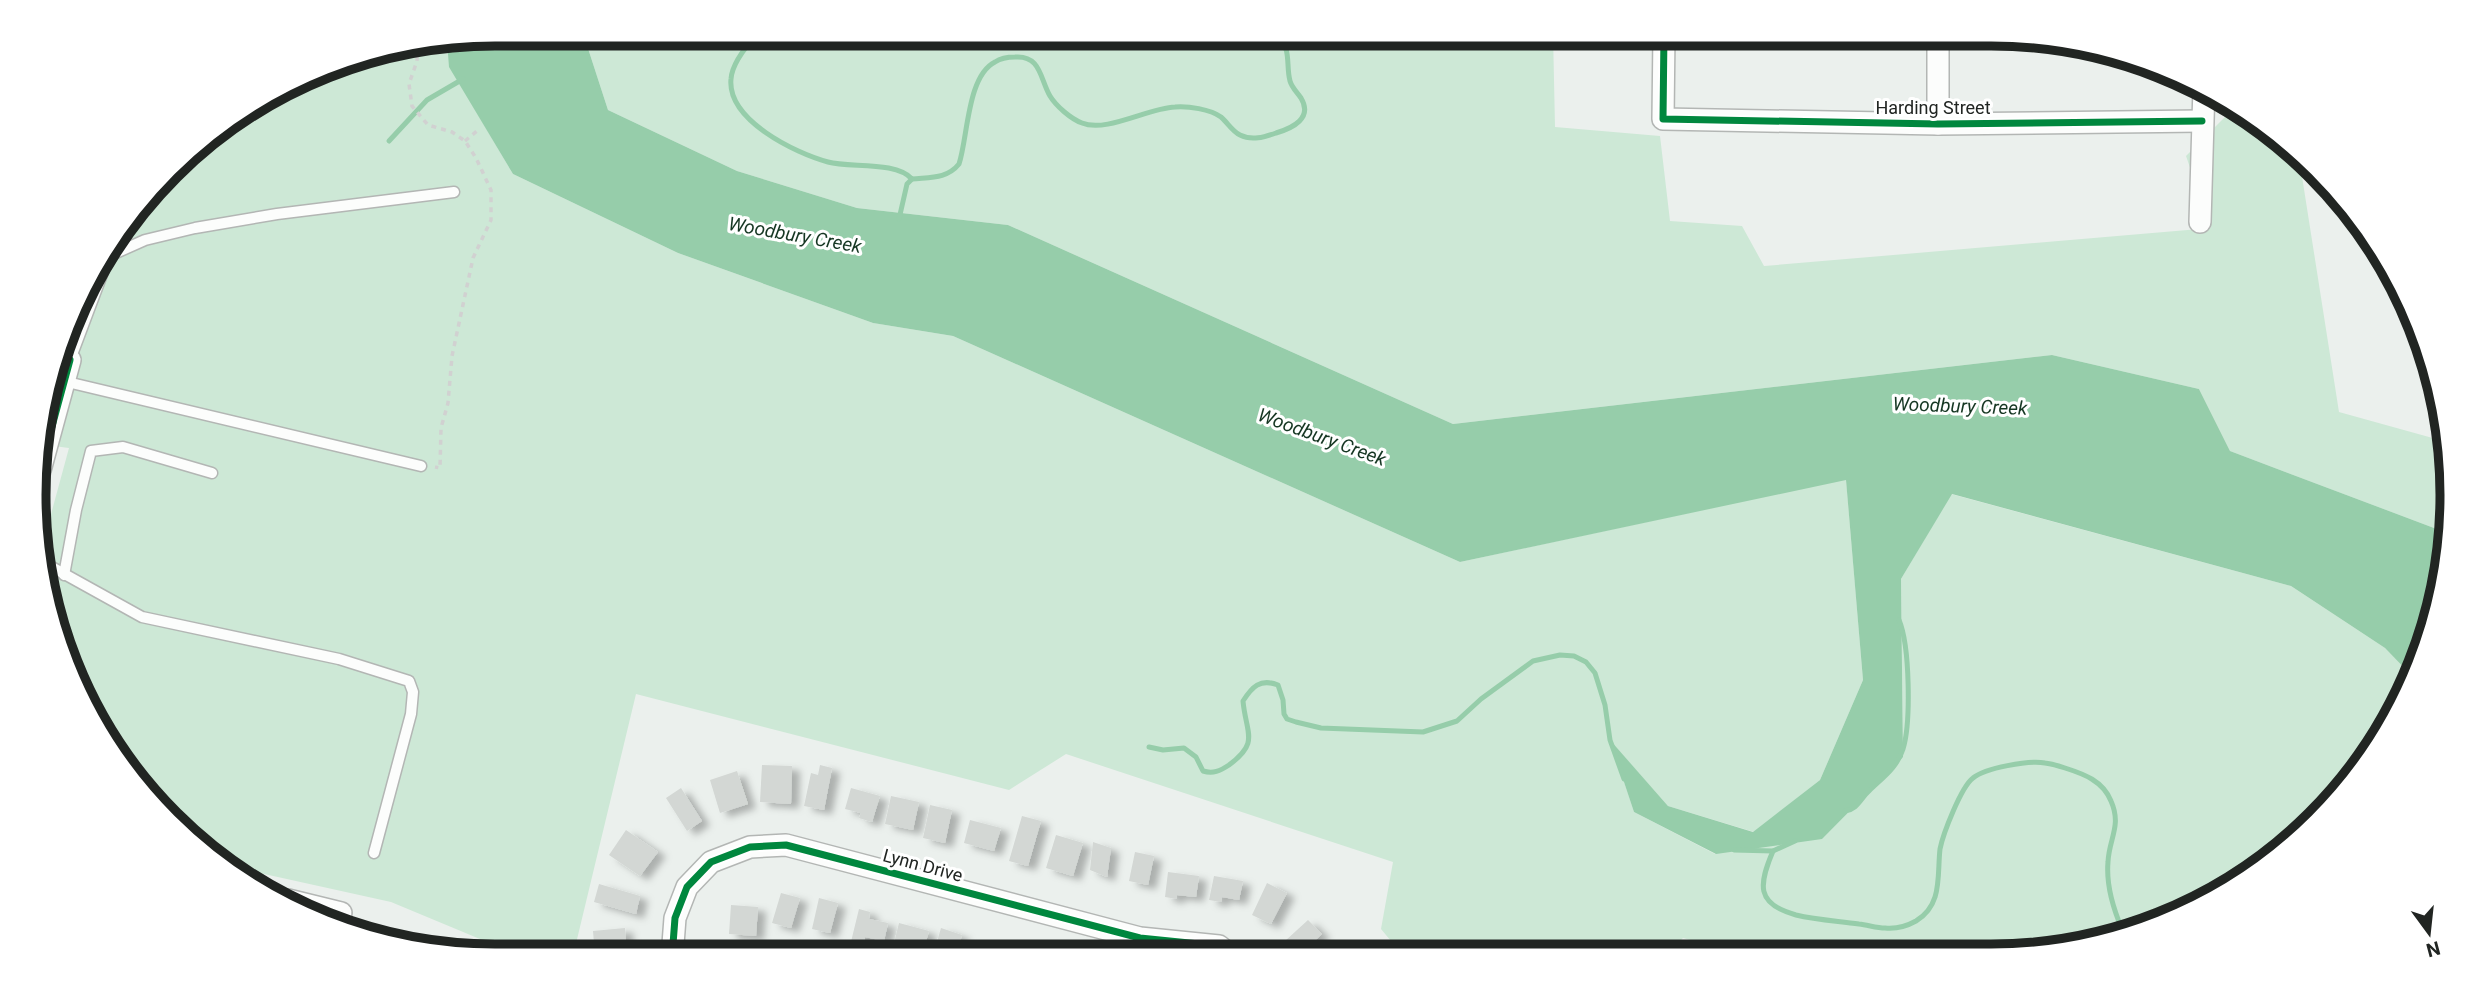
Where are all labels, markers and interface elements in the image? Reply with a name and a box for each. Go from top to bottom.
street label: Harding Street [1875,97,1991,118]
water label: Woodbury Creek [727,212,864,258]
water label: Woodbury Creek [1892,392,2028,420]
water label: Woodbury Creek [1255,403,1390,471]
street label: Lynn Drive [881,844,965,886]
north arrow [2394,898,2464,968]
text: N [2424,936,2443,962]

